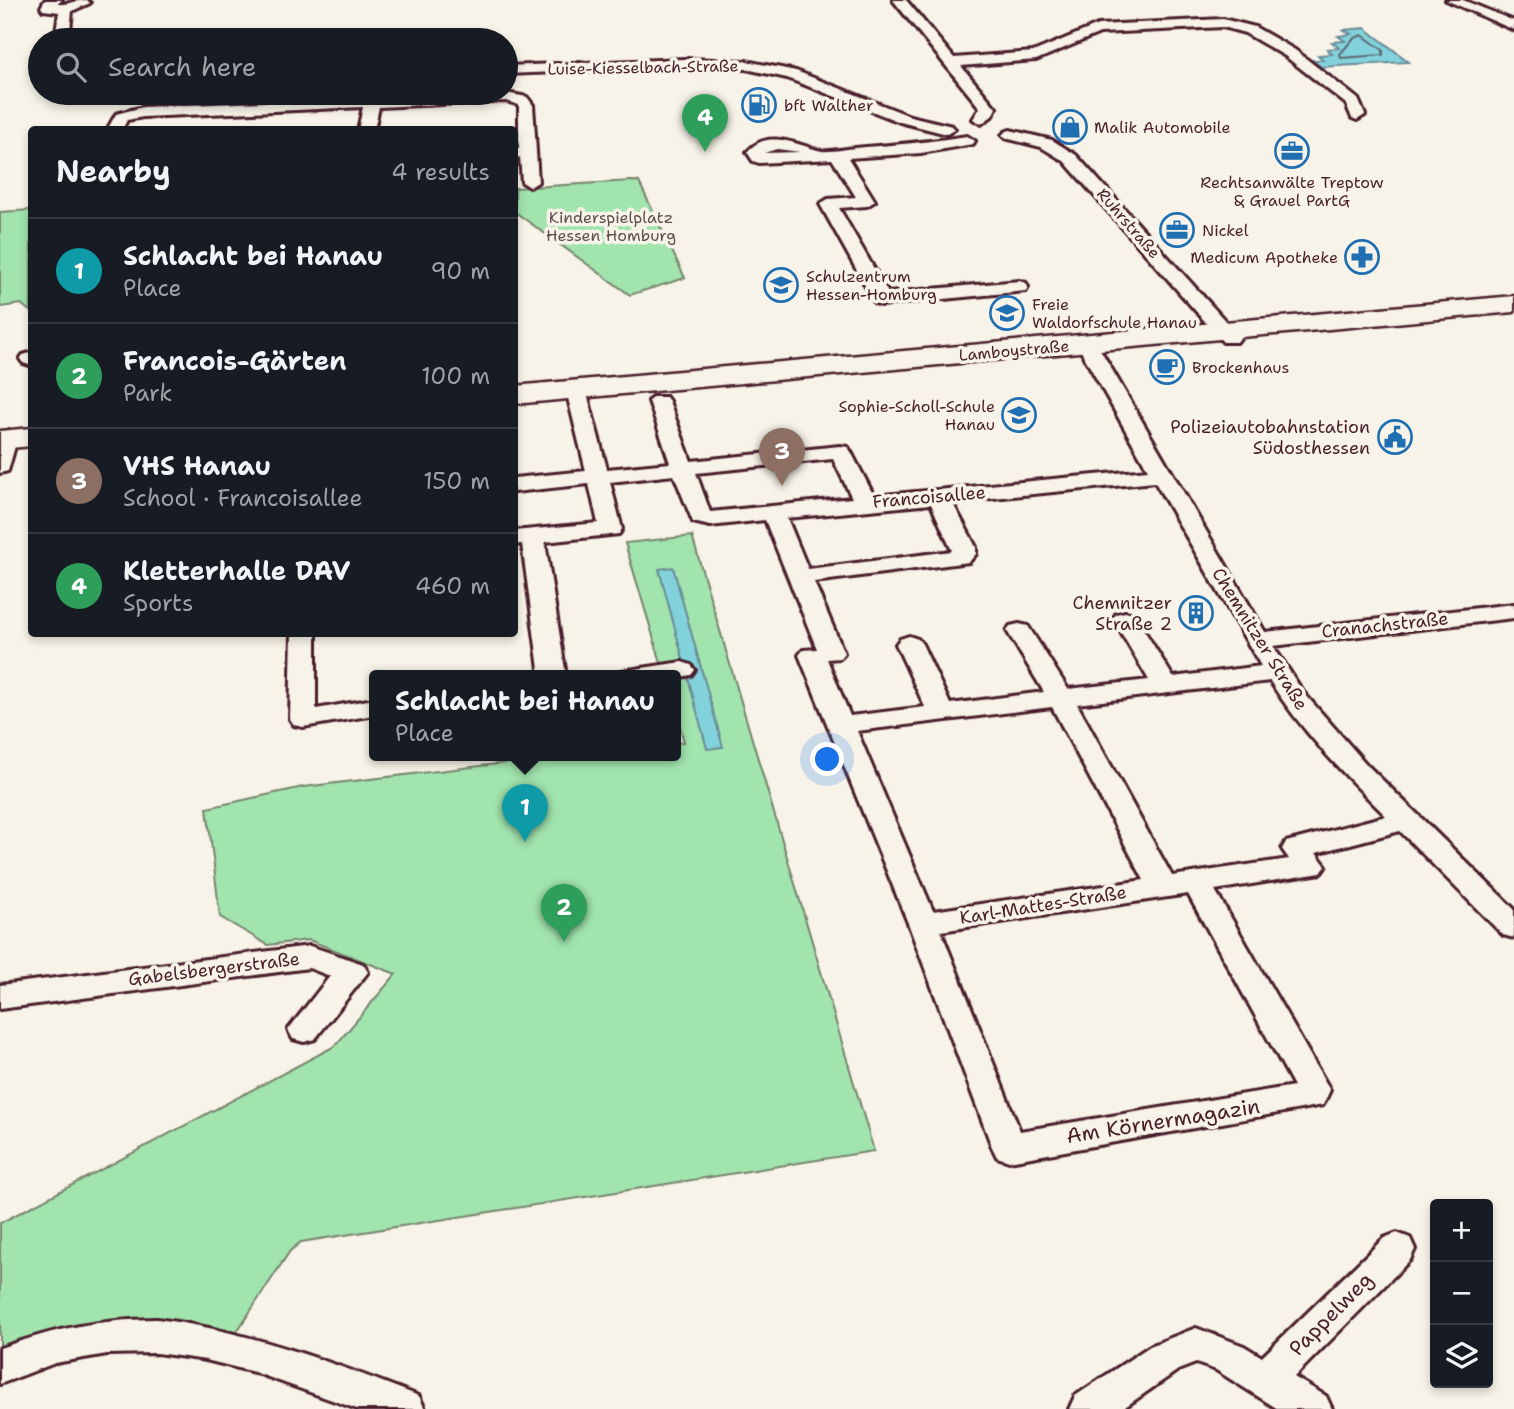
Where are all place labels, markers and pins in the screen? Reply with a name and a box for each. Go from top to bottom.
fuel station icon: bft Walther [740,86,778,124]
pin: 4 [682,94,728,152]
place label: bft Walther [784,95,874,116]
shop icon: Malik Automobile [1051,108,1089,146]
place label: Malik Automobile [1094,117,1231,138]
office icon: Rechtsanwälte Treptow & Grauel PartG [1273,132,1311,170]
place label: Rechtsanwälte Treptow & Grauel PartG [1200,172,1384,211]
office icon: Nickel [1158,211,1196,249]
place label: Nickel [1202,220,1249,241]
pharmacy icon: Medicum Apotheke [1343,238,1381,276]
place label: Medicum Apotheke [1190,247,1338,268]
school or university icon: Schulzentrum Hessen-Homburg [762,266,800,304]
place label: Schulzentrum Hessen-Homburg [806,266,937,305]
school or university icon: Freie Waldorfschule Hanau [988,294,1026,332]
place label: Freie Waldorfschule Hanau [1032,294,1197,333]
cafe icon: Brockenhaus [1148,348,1186,386]
place label: Brockenhaus [1192,357,1289,378]
place label: Sophie-Scholl-Schule Hanau [838,396,995,435]
school or university icon: Sophie-Scholl-Schule Hanau [1000,396,1038,434]
place label: Polizeiautobahnstation Südosthessen [1170,415,1370,460]
public building icon: Polizeiautobahnstation Südosthessen [1376,418,1414,456]
pin: 3 [759,428,805,486]
place label: Chemnitzer Straße 2 [1073,591,1172,636]
building icon: Chemnitzer Straße 2 [1177,594,1215,632]
pin: 1 [502,784,548,842]
pin: 2 [541,884,587,942]

